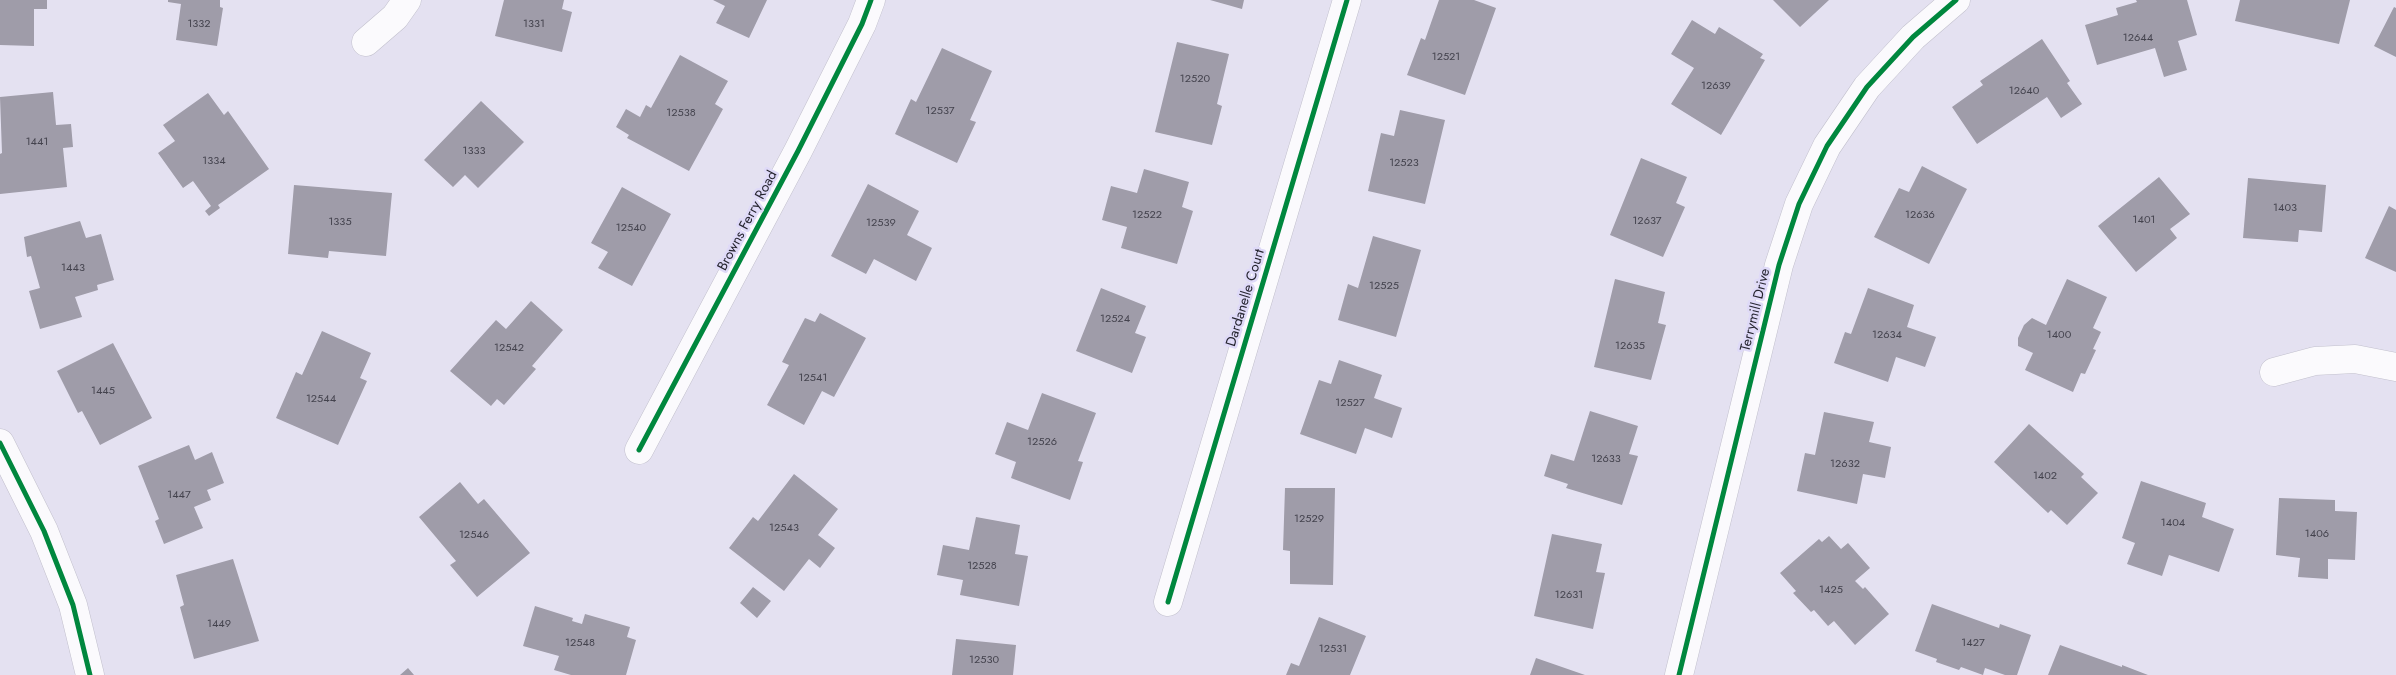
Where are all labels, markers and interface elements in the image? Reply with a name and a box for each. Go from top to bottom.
house number: 1332 [187,17,211,31]
house number: 1331 [523,17,545,31]
house number: 12644 [2123,31,2153,45]
house number: 12521 [1432,50,1460,64]
house number: 12520 [1180,72,1210,86]
house number: 12639 [1701,79,1731,93]
house number: 12640 [2009,84,2039,98]
house number: 12537 [925,104,955,118]
house number: 12538 [666,106,696,120]
house number: 1441 [26,135,48,149]
house number: 1333 [463,144,485,158]
house number: 1334 [202,154,226,168]
house number: 12523 [1389,156,1419,170]
street label: Browns Ferry Road [715,168,781,274]
house number: 1403 [2273,201,2297,215]
house number: 12522 [1132,208,1162,222]
house number: 12636 [1905,208,1935,222]
house number: 1401 [2133,213,2155,227]
house number: 12637 [1632,214,1662,228]
house number: 1335 [328,215,352,229]
house number: 12539 [866,216,896,230]
house number: 12540 [616,221,646,235]
street label: Dardanelle Court [1223,247,1269,349]
house number: 1443 [61,261,85,275]
street label: Terrymill Drive [1738,267,1774,353]
house number: 12525 [1369,279,1399,293]
house number: 12524 [1100,312,1130,326]
house number: 12634 [1872,328,1902,342]
house number: 1400 [2047,328,2071,342]
house number: 12635 [1615,339,1645,353]
house number: 12542 [494,341,524,355]
house number: 12541 [799,371,827,385]
house number: 1445 [91,384,115,398]
house number: 12544 [306,392,336,406]
house number: 12527 [1335,396,1365,410]
house number: 12526 [1027,435,1057,449]
house number: 12633 [1591,452,1621,466]
house number: 12632 [1830,457,1860,471]
house number: 1402 [2033,469,2057,483]
house number: 1447 [167,488,191,502]
house number: 12529 [1294,512,1324,526]
house number: 1404 [2161,516,2185,530]
house number: 12543 [769,521,799,535]
house number: 1406 [2305,527,2329,541]
house number: 12546 [459,528,489,542]
house number: 12528 [967,559,997,573]
house number: 1425 [1819,583,1843,597]
house number: 12631 [1555,588,1583,602]
house number: 1449 [207,617,231,631]
house number: 12548 [565,636,595,650]
house number: 1427 [1961,636,1985,650]
house number: 12531 [1319,642,1347,656]
house number: 12530 [969,653,999,667]

